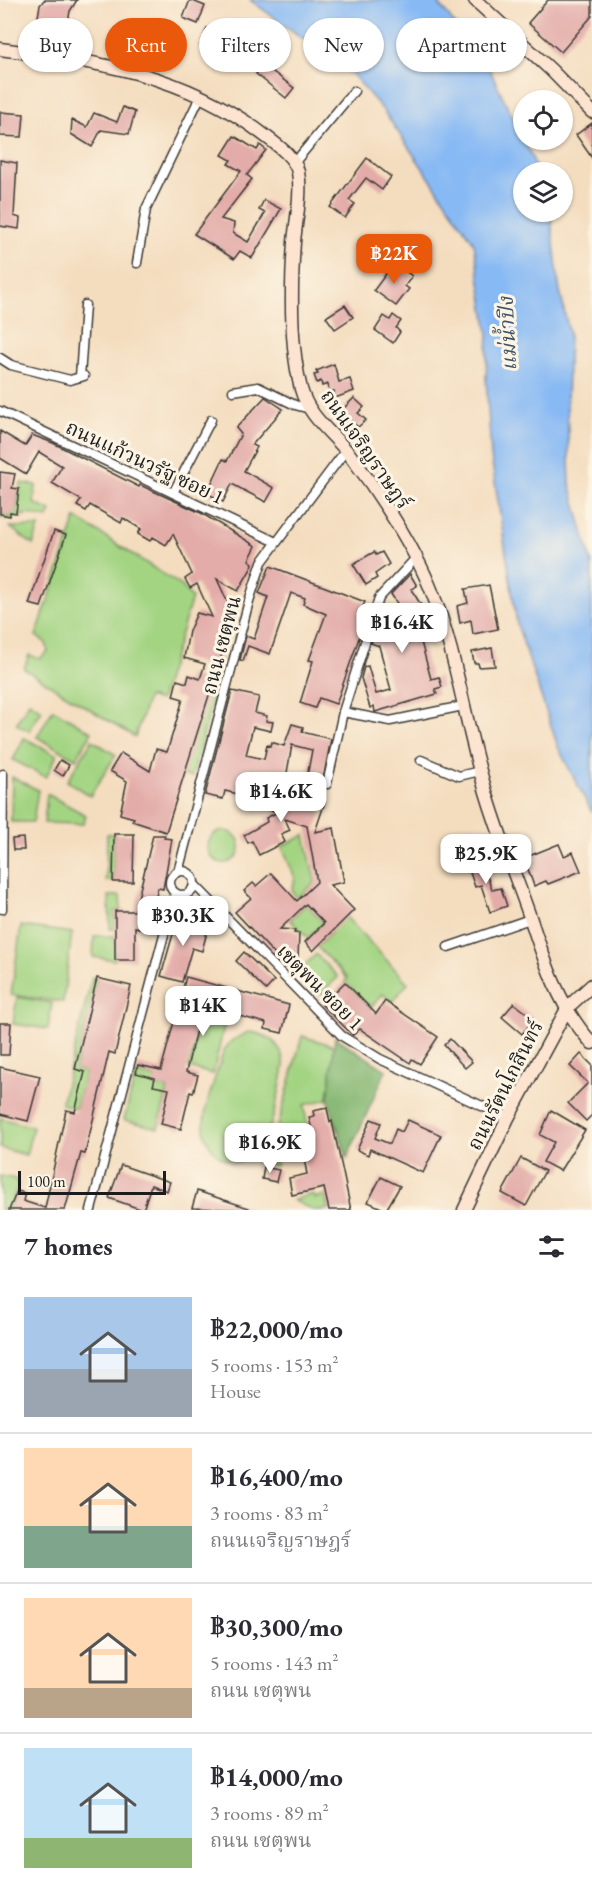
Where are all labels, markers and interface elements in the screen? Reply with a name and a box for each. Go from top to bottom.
chip: Buy [18,18,93,72]
chip: Rent [105,18,187,72]
chip: Filters [199,18,291,72]
chip: New [303,18,384,72]
chip: Apartment [396,18,527,72]
map controls [513,90,573,222]
button: locate [513,90,573,150]
button: layers [513,162,573,222]
pin: ฿22K [358,234,430,285]
text: ฿22K [370,240,418,266]
water label: แม่น้ำปิง [489,295,522,372]
street label: ถนนเจริญราษฎร์ [315,384,418,515]
street label: ถนนแก้วนวรัฐ ซอย 1 [62,414,228,510]
street label: ถนน เชตุพน [195,593,247,697]
pin: ฿16.4K [353,603,451,654]
text: ฿16.4K [370,609,434,635]
pin: ฿14.6K [232,772,330,823]
text: ฿14.6K [249,778,313,804]
pin: ฿25.9K [437,834,535,885]
text: ฿25.9K [454,840,518,866]
pin: ฿30.3K [134,896,232,947]
text: ฿30.3K [151,902,215,928]
street label: เชตุพน ซอย 1 [271,938,369,1036]
pin: ฿14K [167,986,239,1037]
text: ฿14K [179,992,227,1018]
street label: ถนนรัตนโกสินทร์ [460,1014,549,1154]
pin: ฿16.9K [221,1123,319,1174]
text: ฿16.9K [238,1129,302,1155]
scale bar [18,1168,166,1196]
text: 100 m [27,1171,66,1192]
text: 7 homes [24,1229,113,1263]
icon: filters [535,1230,568,1263]
text: ฿22,000/mo [210,1312,343,1346]
icon: home [72,1321,144,1393]
text: 5 rooms · 153 m² [210,1352,338,1378]
text: House [210,1378,261,1404]
text: ฿16,400/mo [210,1460,343,1494]
icon: home [72,1472,144,1544]
text: 3 rooms · 83 m² [210,1500,329,1526]
text: ถนนเจริญราษฎร์ [210,1527,351,1553]
text: ฿30,300/mo [210,1610,343,1644]
icon: home [72,1622,144,1694]
text: 5 rooms · 143 m² [210,1650,338,1676]
text: ถนน เชตุพน [210,1677,311,1703]
text: ฿14,000/mo [210,1760,343,1794]
icon: home [72,1772,144,1844]
text: 3 rooms · 89 m² [210,1800,329,1826]
text: ถนน เชตุพน [210,1827,311,1853]

